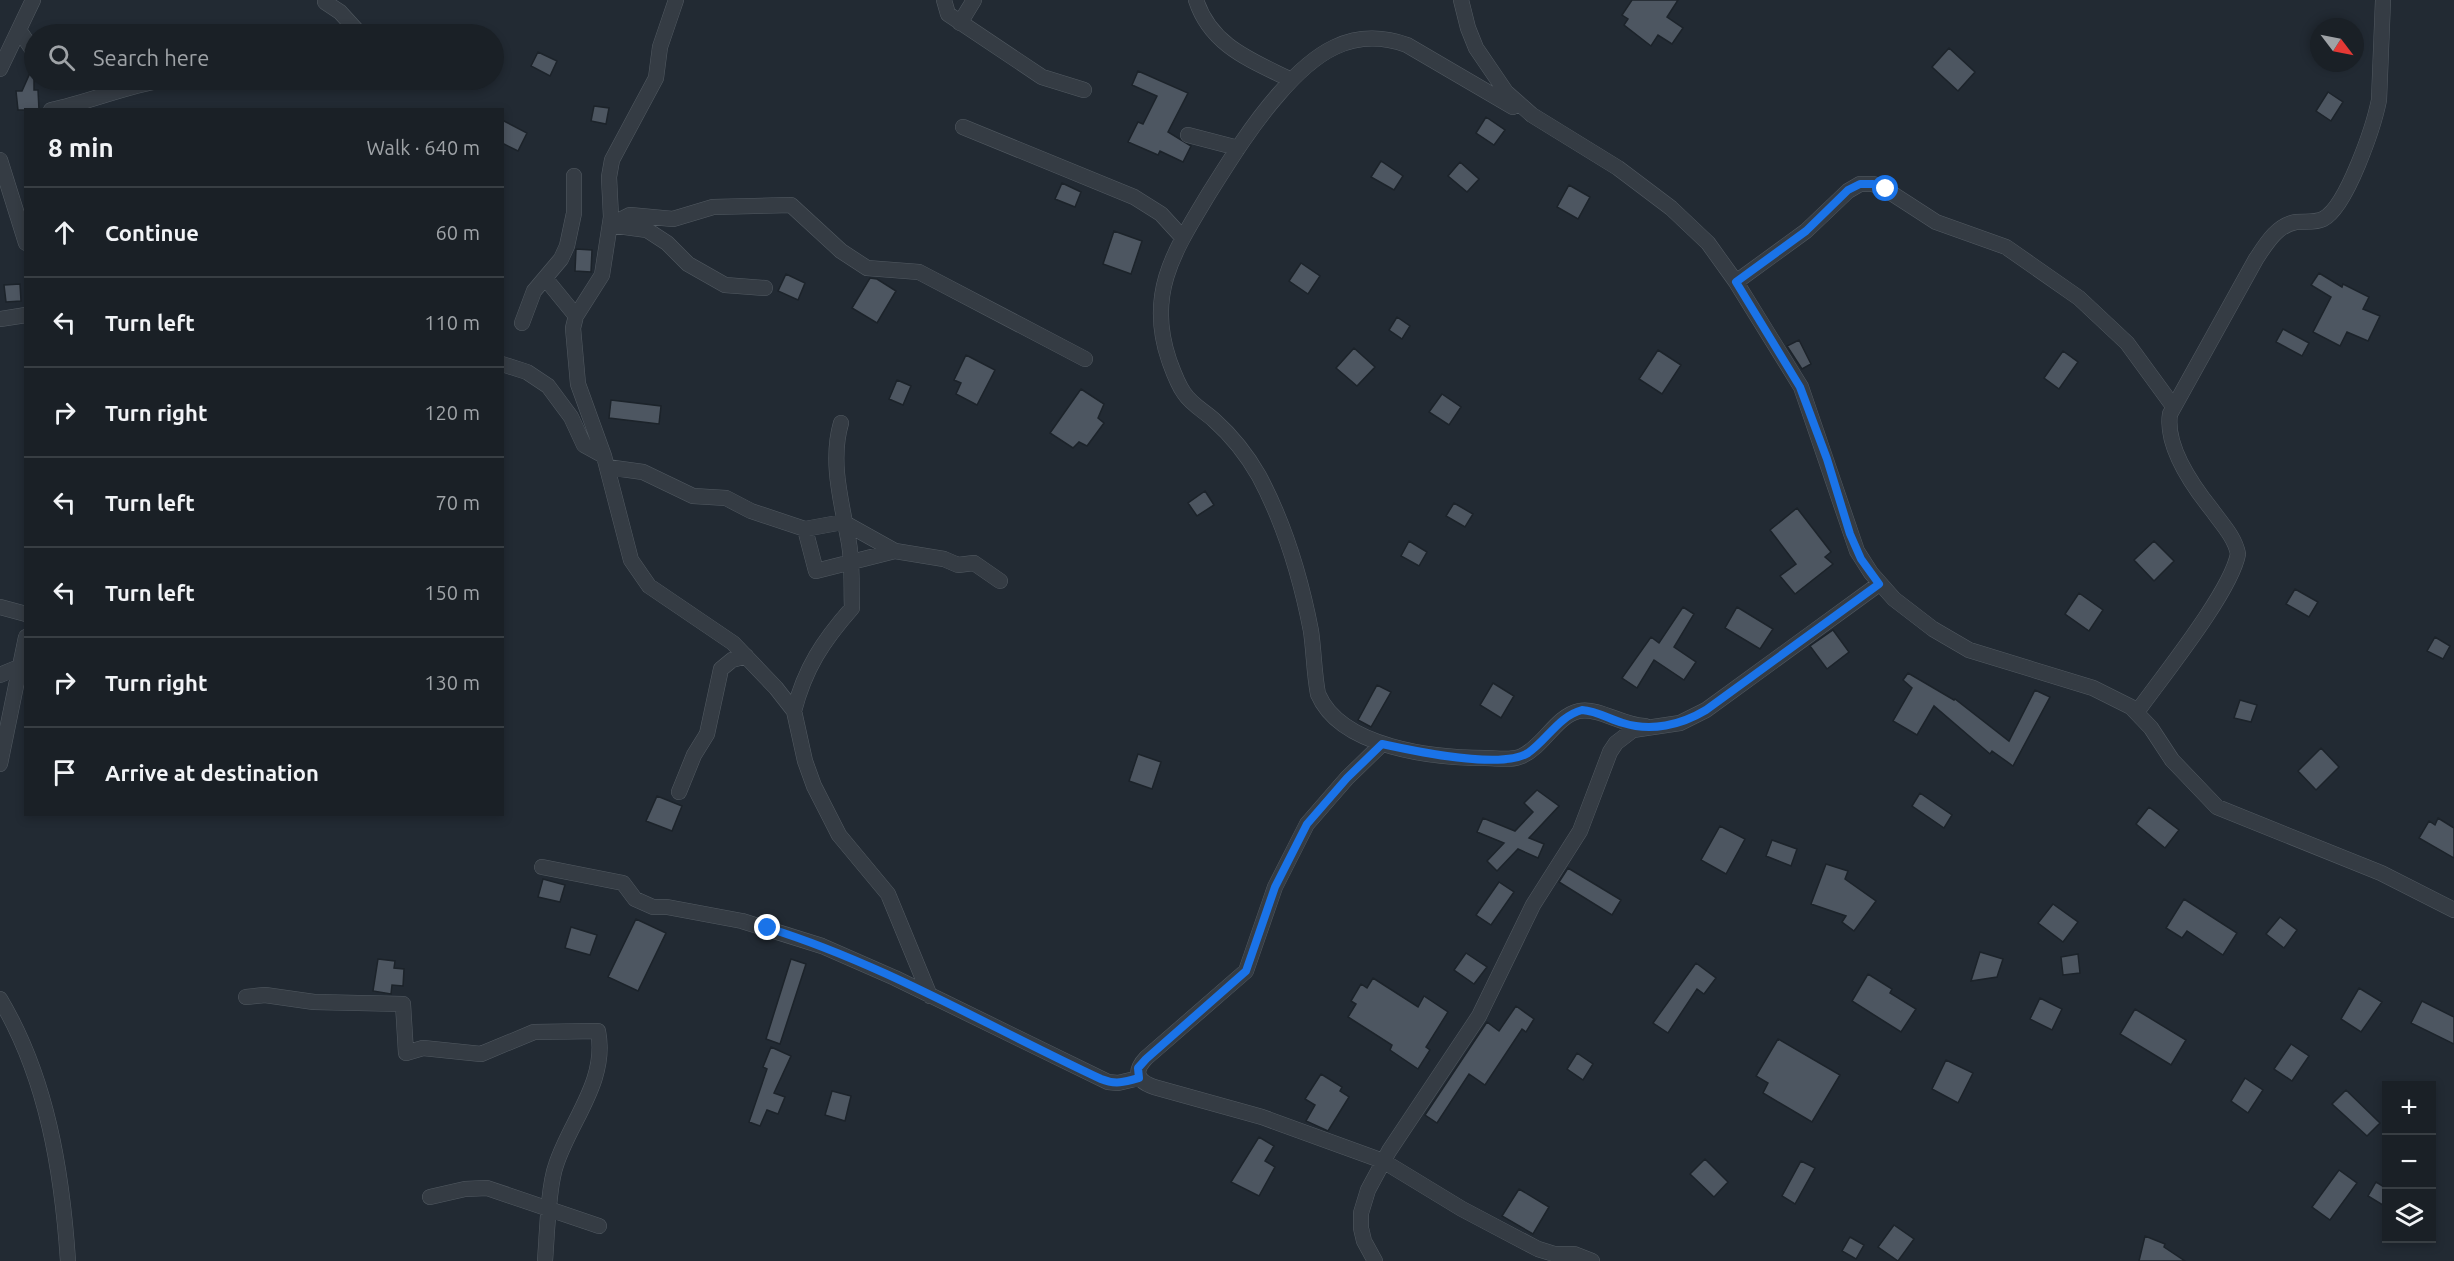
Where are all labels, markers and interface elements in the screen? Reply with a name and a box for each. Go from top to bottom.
north arrow [2310,18,2364,72]
search box [24,24,504,90]
icon: search [45,41,78,74]
text: Search here [93,45,209,70]
text: 8 min [48,133,114,162]
text: Walk · 640 m [367,136,480,159]
route start [1872,175,1898,201]
icon: ahead [48,216,81,249]
text: Continue [105,220,199,245]
text: 60 m [436,221,480,244]
icon: left [48,306,81,339]
text: Turn left [105,310,195,335]
text: 110 m [424,311,480,334]
icon: right [48,396,81,429]
text: Turn right [105,400,207,425]
text: 120 m [424,401,480,424]
icon: left [48,486,81,519]
text: Turn left [105,490,195,515]
text: 70 m [436,491,480,514]
icon: left [48,576,81,609]
text: Turn left [105,580,195,605]
text: 150 m [424,581,480,604]
icon: right [48,666,81,699]
text: Turn right [105,670,207,695]
text: 130 m [424,671,480,694]
icon: arrive [48,756,81,789]
text: Arrive at destination [105,760,319,785]
route end [754,914,780,940]
map controls [2382,1081,2436,1243]
button: + [2382,1081,2436,1135]
button: − [2382,1135,2436,1189]
button: layers [2382,1189,2436,1243]

